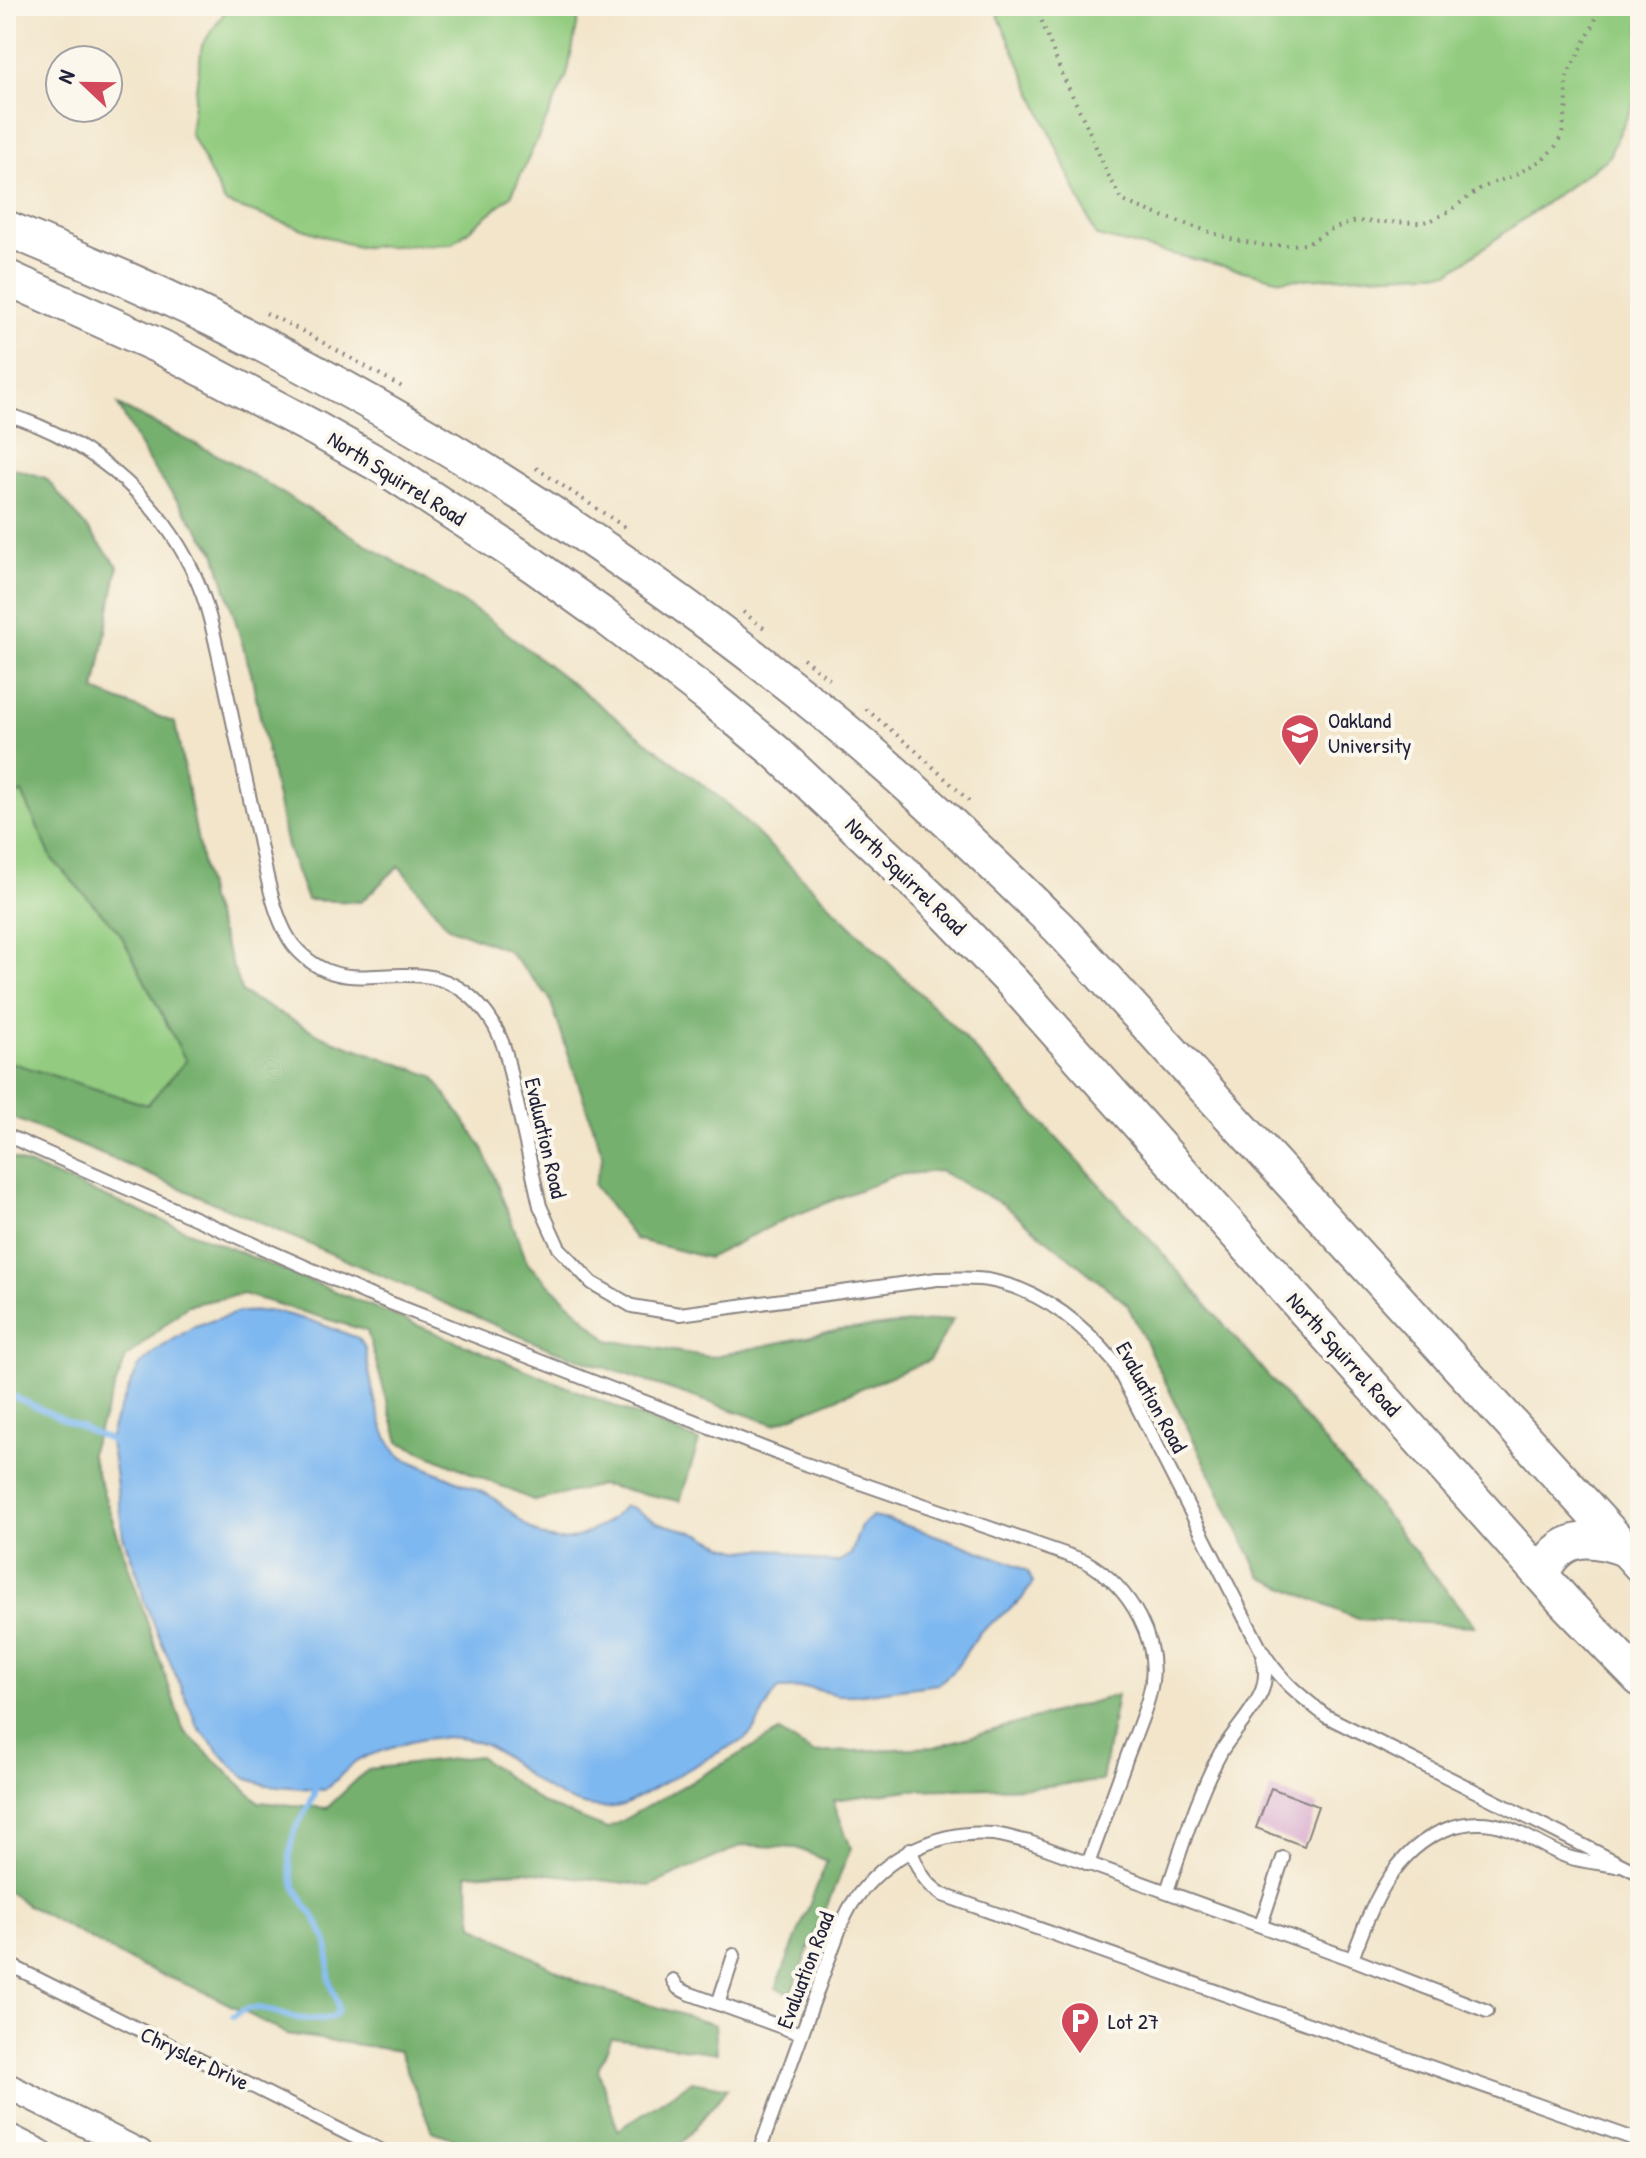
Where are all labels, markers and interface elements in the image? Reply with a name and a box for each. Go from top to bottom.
north arrow [44,44,124,124]
text: N [49,65,82,88]
street label: North Squirrel Road [322,424,472,533]
place label: Oakland University [1328,705,1411,760]
school or university icon: Oakland University [1279,712,1321,767]
street label: North Squirrel Road [839,810,973,942]
street label: Evaluation Road [518,1075,575,1202]
street label: North Squirrel Road [1280,1285,1408,1423]
street label: Evaluation Road [1109,1336,1195,1458]
street label: Evaluation Road [769,1907,841,2033]
parking icon: Lot 27 [1059,2000,1101,2055]
place label: Lot 27 [1108,2006,1159,2036]
street label: Chrysler Drive [136,2019,254,2097]

